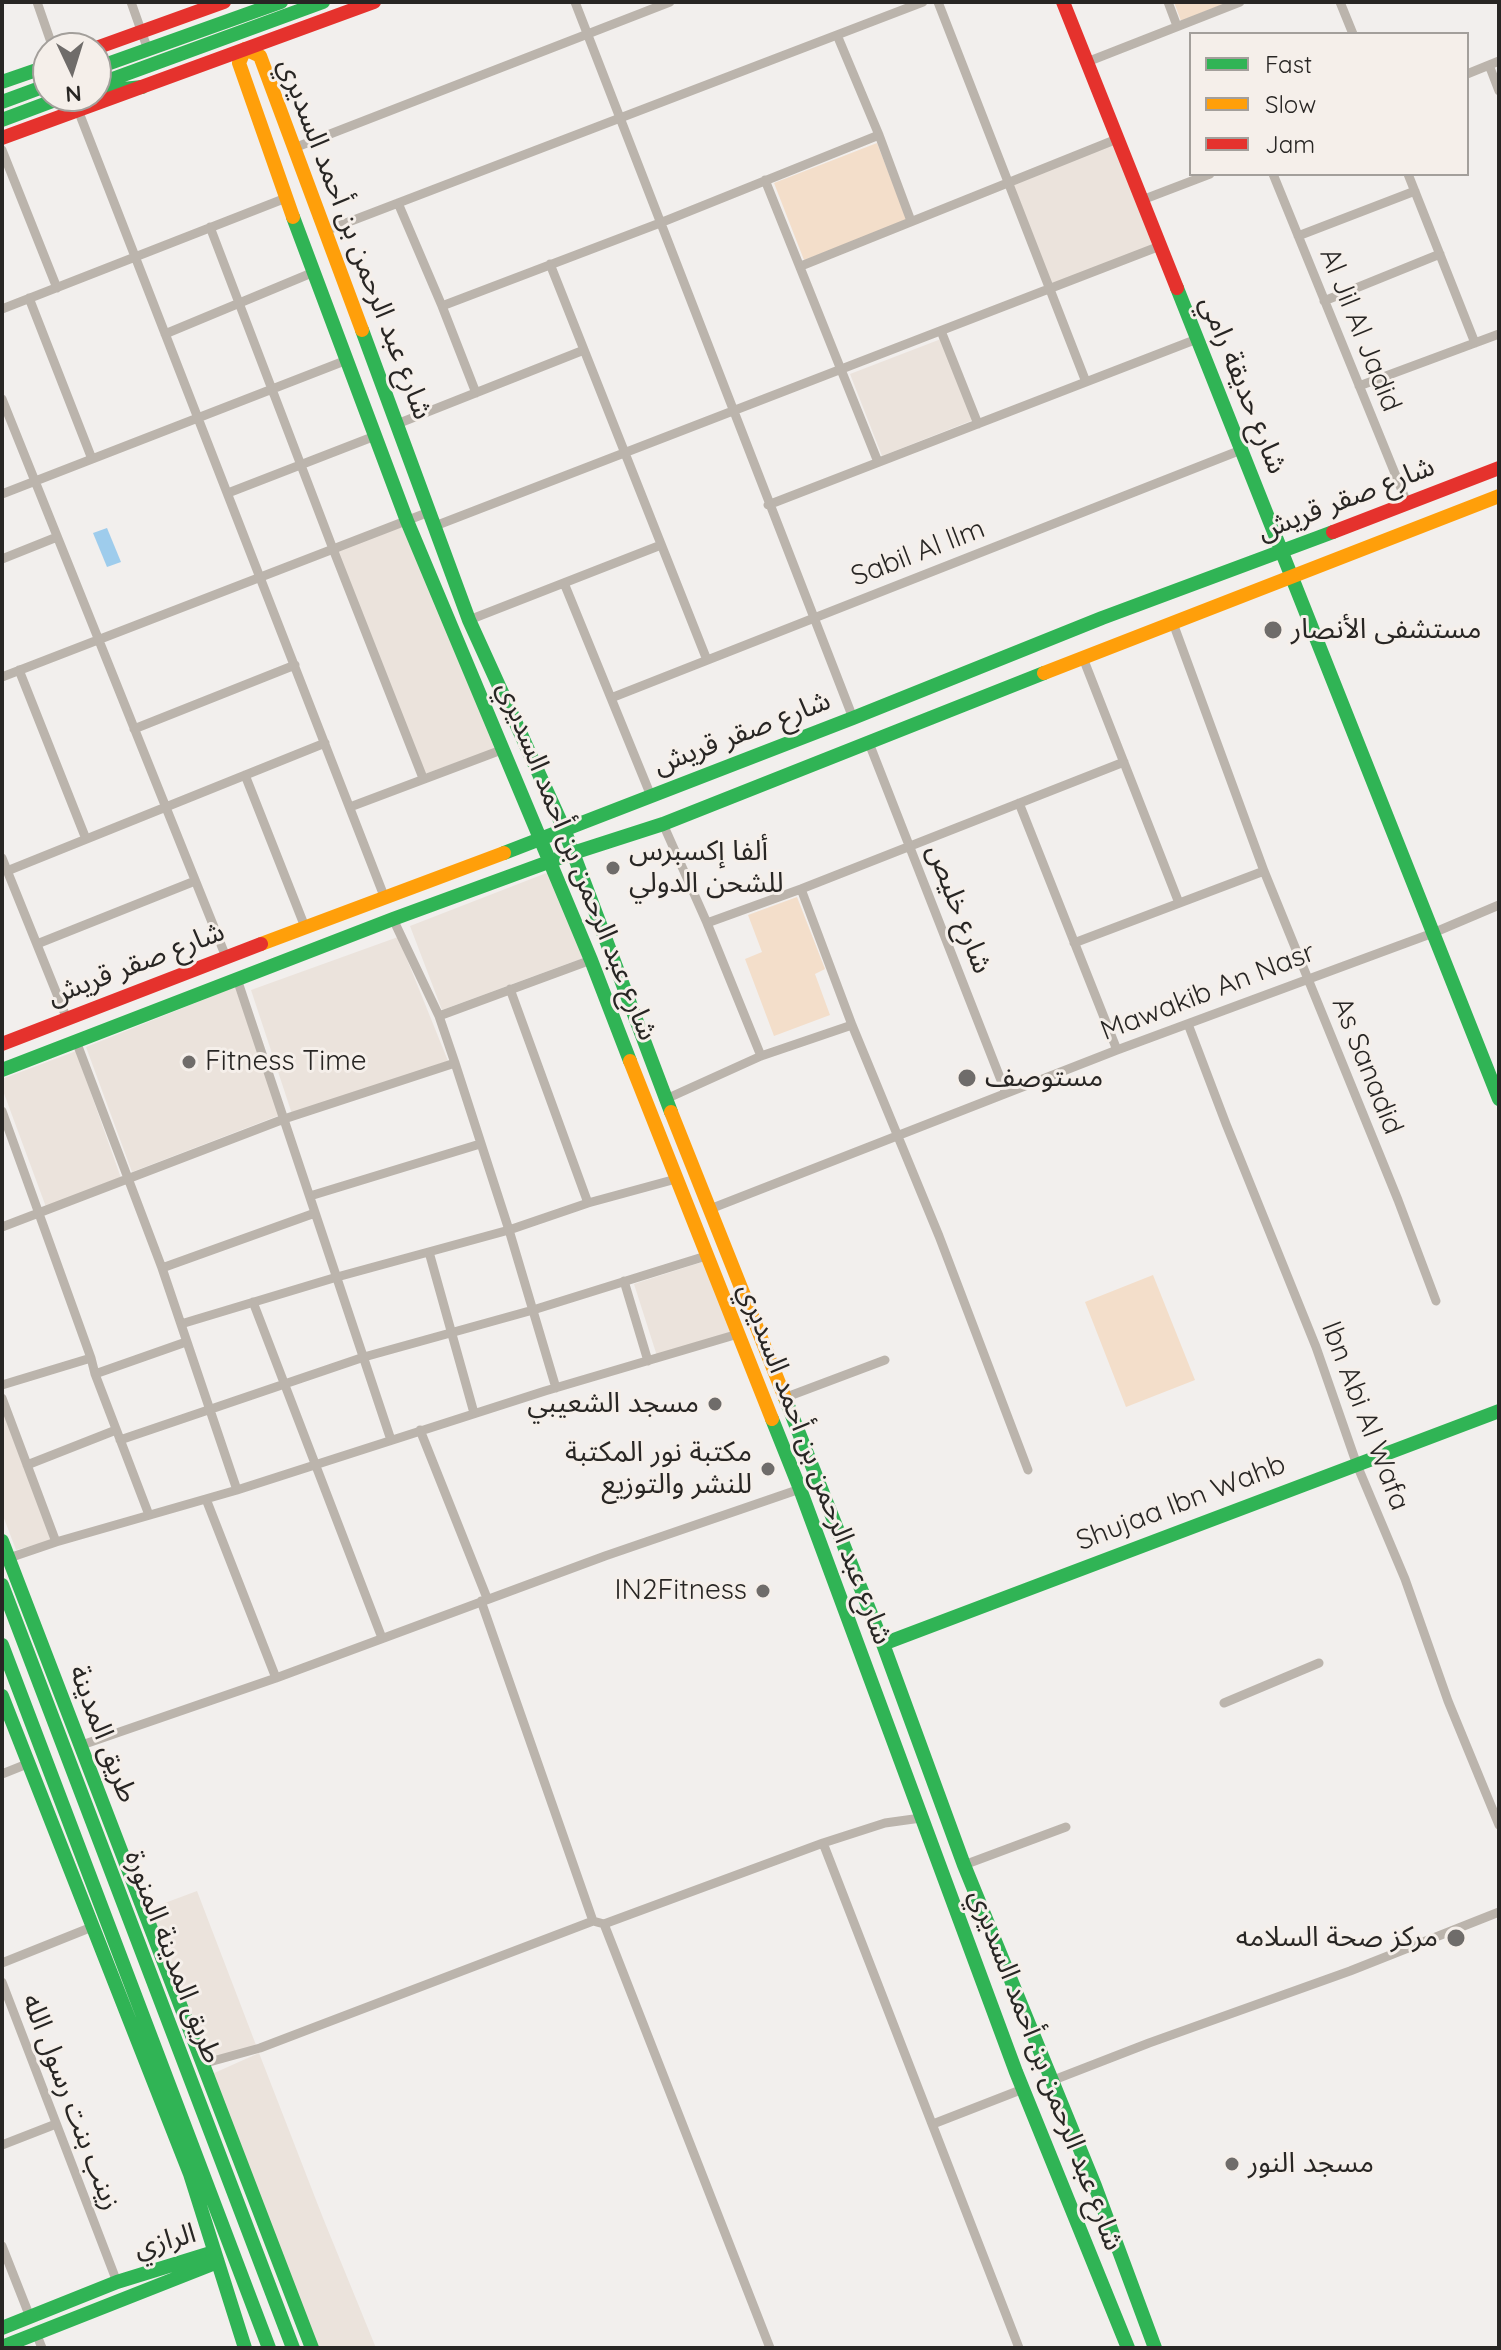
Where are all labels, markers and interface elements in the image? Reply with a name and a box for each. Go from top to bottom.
north arrow [32,32,112,112]
legend [1189,32,1469,176]
text: Fast [1265,49,1312,79]
street label: شارع عبد الرحمن بن أحمد السديري [271,54,439,424]
text: N [64,79,83,108]
text: Slow [1265,89,1316,119]
text: Jam [1265,129,1315,159]
street label: Al Jil Al Jadid [1312,243,1408,417]
street label: شارع حديقة رامي [1192,291,1294,479]
street label: شارع صقر قريش [1253,450,1439,548]
street label: Sabil Al llm [846,512,990,594]
place label: مستشفى الأنصار [1291,613,1481,647]
marker: مستشفى الأنصار [1262,619,1284,641]
street label: شارع عبد الرحمن بن أحمد السديري [490,677,664,1045]
street label: شارع صقر قريش [649,684,835,782]
place label: ألفا إكسبرس للشحن الدولي [629,835,784,901]
street label: شارع خليص [919,840,999,978]
marker: ألفا إكسبرس للشحن الدولي [604,859,622,877]
street label: شارع صقر قريش [43,915,229,1013]
street label: Mawakib An Nasr [1096,936,1320,1048]
street label: As Sanadid [1324,993,1410,1139]
place label: Fitness Time [205,1045,367,1079]
marker: Fitness Time [180,1053,198,1071]
place label: مستوصف [985,1061,1103,1095]
marker: مستوصف [956,1067,978,1089]
street label: شارع عبد الرحمن بن أحمد السديري [731,1279,899,1649]
street label: Ibn Abi Al Wafa [1314,1317,1416,1515]
place label: مسجد الشعيبي [527,1387,699,1421]
marker: مسجد الشعيبي [706,1395,724,1413]
place label: مكتبة نور المكتبة للنشر والتوزيع [565,1436,752,1502]
street label: Shujaa Ibn Wahb [1072,1448,1290,1558]
marker: مكتبة نور المكتبة للنشر والتوزيع [759,1460,777,1478]
place label: IN2Fitness [615,1574,747,1608]
marker: IN2Fitness [754,1582,772,1600]
street label: طريق المدينة [61,1661,145,1807]
street label: طريق المدينة المنورة [117,1846,229,2068]
street label: شارع عبد الرحمن بن أحمد السديري [962,1885,1130,2255]
place label: مركز صحة السلامه [1236,1921,1438,1955]
marker: مركز صحة السلامه [1445,1927,1467,1949]
street label: زينب بنت رسول الله [14,1989,128,2215]
place label: مسجد النور [1248,2147,1374,2181]
marker: مسجد النور [1223,2155,1241,2173]
street label: الرازي [130,2217,200,2265]

